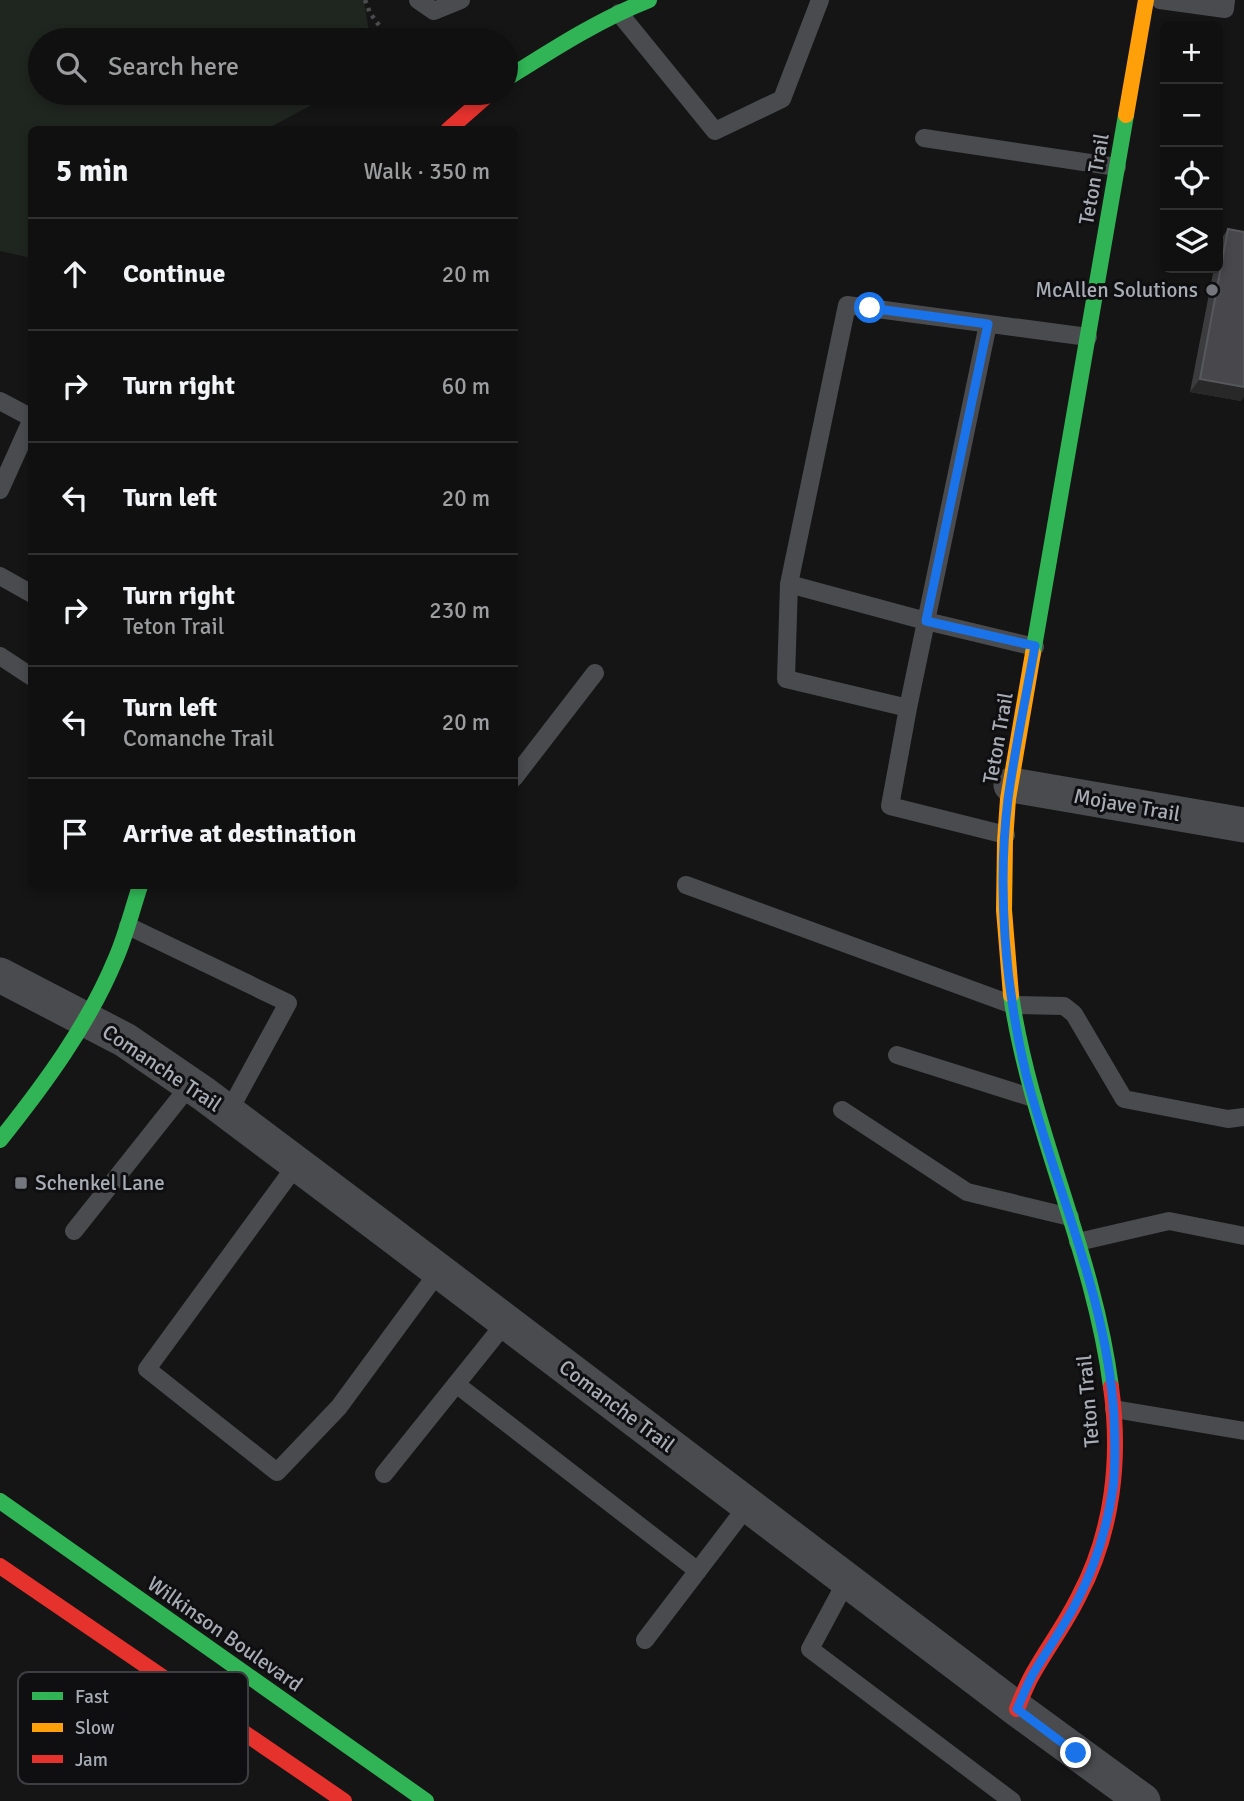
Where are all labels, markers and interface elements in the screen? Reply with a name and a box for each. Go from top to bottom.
map controls [1160,21,1223,273]
button: + [1160,21,1223,84]
search box [28,28,518,105]
icon: search [52,48,90,86]
text: Search here [108,51,239,83]
button: − [1160,84,1223,147]
street label: Teton Trail [1073,131,1115,227]
button: locate [1160,147,1223,210]
text: 5 min [56,153,128,190]
text: Walk · 350 m [364,157,490,186]
button: layers [1160,210,1223,273]
icon: ahead [56,255,94,293]
text: Continue [123,258,225,290]
text: 20 m [442,260,490,289]
place label: McAllen Solutions [1035,277,1198,303]
marker: McAllen Solutions [1204,282,1220,298]
route start [854,292,885,323]
icon: right [56,367,94,405]
text: Turn right [123,370,235,402]
text: 60 m [442,372,490,401]
icon: left [56,479,94,517]
text: Turn left [123,482,217,514]
text: 20 m [442,484,490,513]
text: Turn right [123,580,235,612]
icon: right [56,591,94,629]
text: 230 m [429,596,490,625]
text: Teton Trail [123,612,225,641]
street label: Teton Trail [977,690,1019,786]
text: Turn left [123,692,217,724]
icon: left [56,703,94,741]
text: 20 m [442,708,490,737]
text: Comanche Trail [123,724,274,753]
street label: Mojave Trail [1072,783,1182,827]
icon: arrive [56,815,94,853]
text: Arrive at destination [123,818,356,850]
street label: Comanche Trail [97,1019,227,1117]
place label: Schenkel Lane [35,1170,165,1196]
marker: Schenkel Lane [13,1175,29,1191]
street label: Comanche Trail [554,1354,680,1458]
street label: Teton Trail [1071,1354,1105,1448]
street label: Wilkinson Boulevard [142,1571,308,1697]
legend [18,1672,248,1784]
text: Fast [75,1685,109,1709]
text: Slow [75,1716,115,1740]
route end [1060,1737,1091,1768]
text: Jam [75,1748,108,1772]

